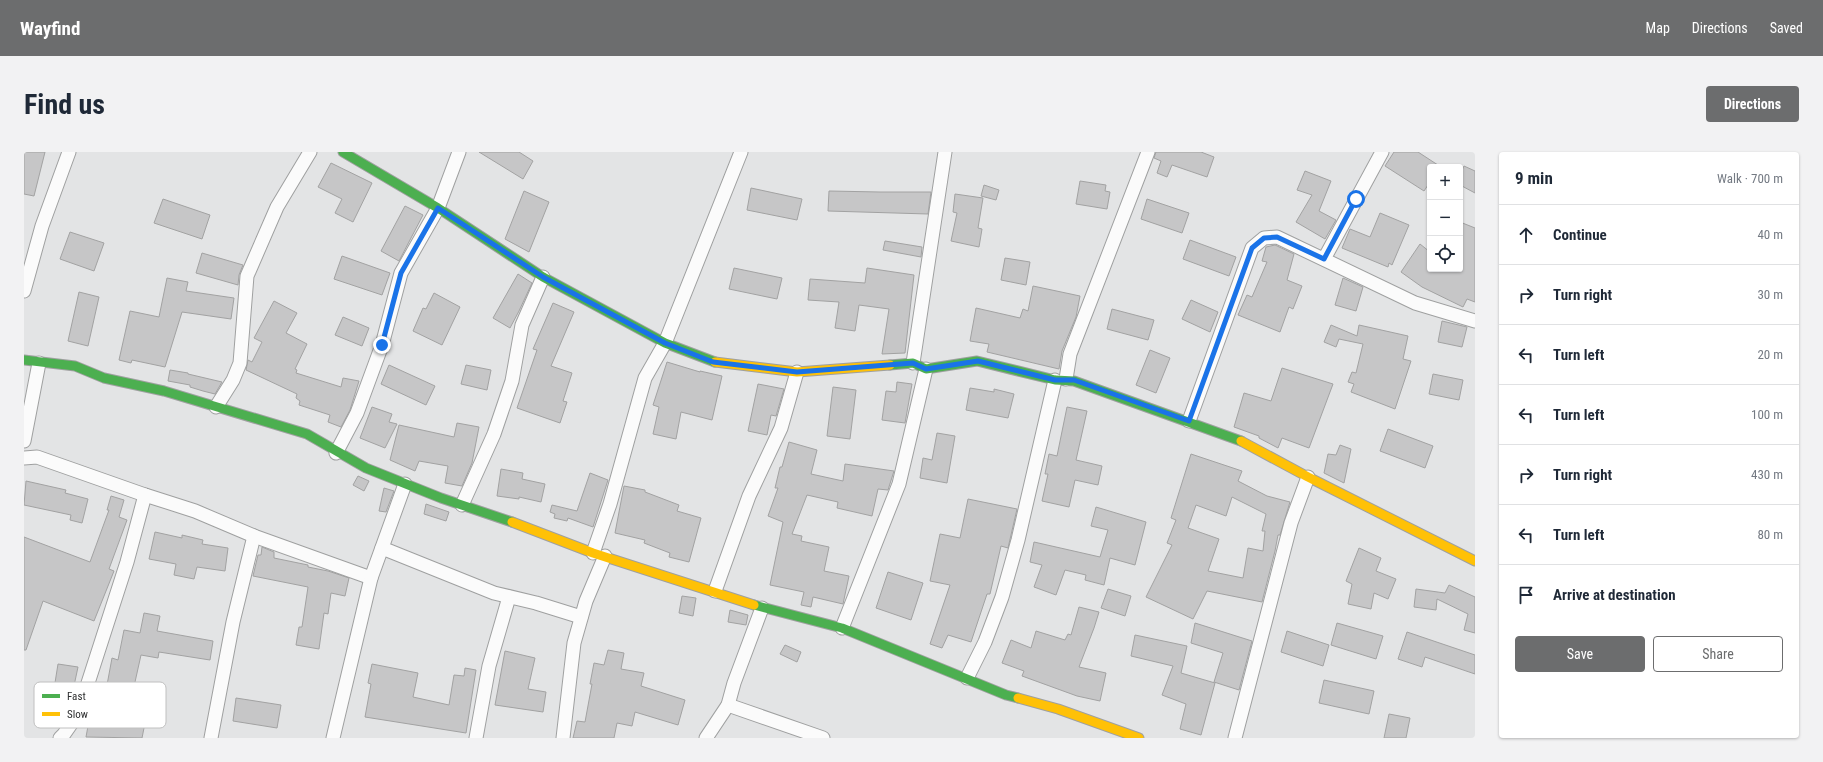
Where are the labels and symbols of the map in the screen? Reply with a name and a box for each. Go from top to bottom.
route start [1347,190,1365,208]
route end [373,336,391,354]
legend [34,682,166,728]
text: Fast [67,690,86,703]
text: Slow [67,708,88,721]

